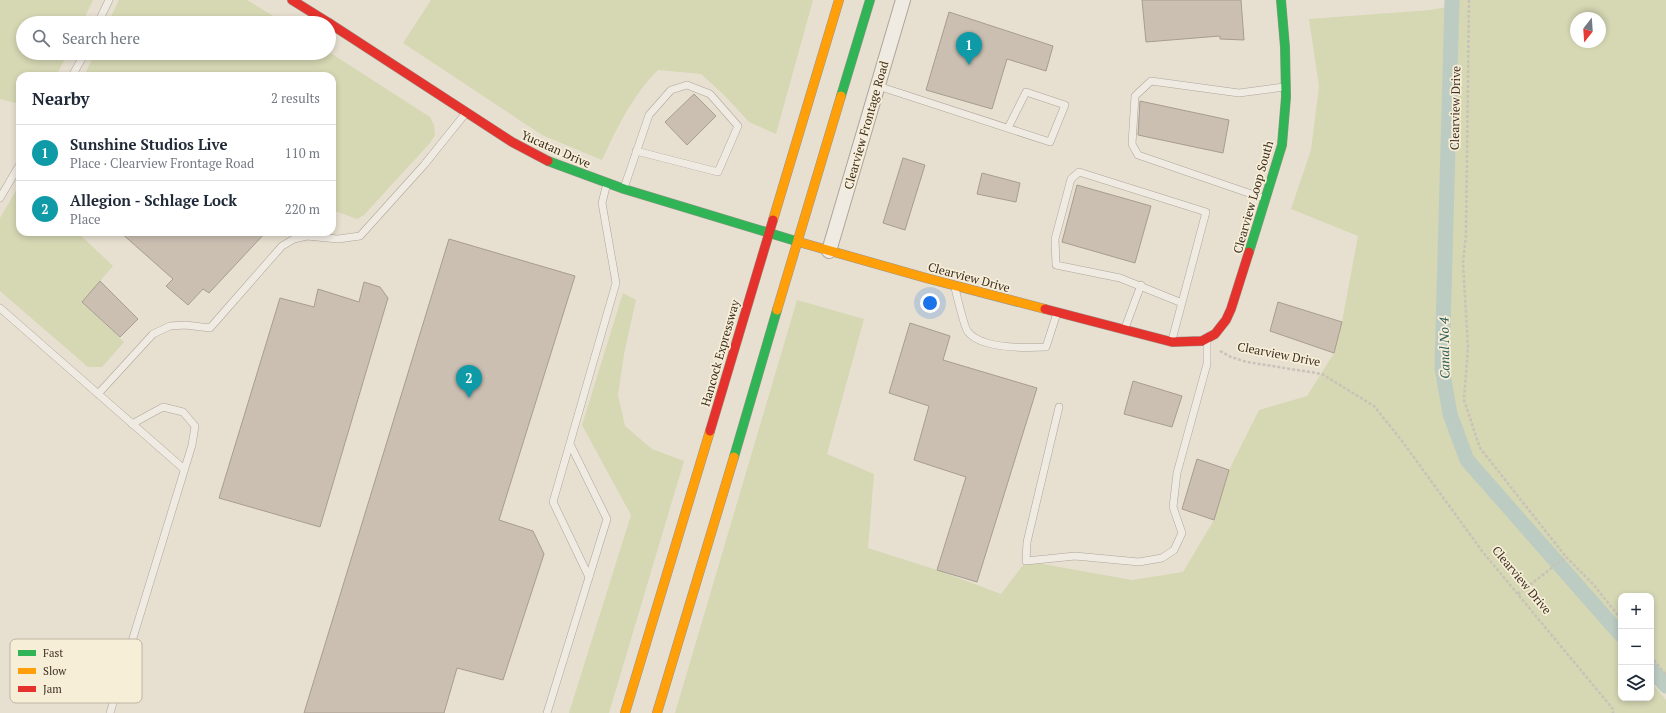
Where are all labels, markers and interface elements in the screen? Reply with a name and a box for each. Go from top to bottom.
north arrow [1570,12,1606,48]
search box [16,16,336,60]
icon: search [30,27,52,49]
text: Search here [62,28,140,48]
pin: 1 [956,32,982,65]
street label: Clearview Frontage Road [840,59,892,191]
street label: Clearview Drive [1447,66,1463,150]
text: Nearby [32,87,90,110]
text: 2 results [271,89,320,107]
street label: Yucatan Drive [519,127,593,171]
text: Sunshine Studios Live [70,134,228,154]
street label: Clearview Loop South [1230,139,1276,255]
text: 1 [41,144,49,162]
text: 110 m [285,144,320,162]
text: Place · Clearview Frontage Road [70,154,254,172]
text: Allegion - Schlage Lock [70,190,237,210]
text: 2 [41,200,49,218]
text: 220 m [285,200,320,218]
text: Place [70,210,101,228]
street label: Clearview Drive [926,259,1012,295]
your location [920,293,940,313]
street label: Hancock Expressway [698,297,743,408]
water label: Canal No 4 [1434,317,1454,379]
street label: Clearview Drive [1236,339,1322,369]
pin: 2 [456,365,482,398]
street label: Clearview Drive [1489,543,1555,617]
map controls [1618,593,1654,701]
button: + [1618,593,1654,629]
button: − [1618,629,1654,665]
legend [10,639,142,703]
text: Fast [43,646,63,660]
text: Slow [43,664,67,678]
button: layers [1618,665,1654,701]
text: Jam [43,682,62,696]

